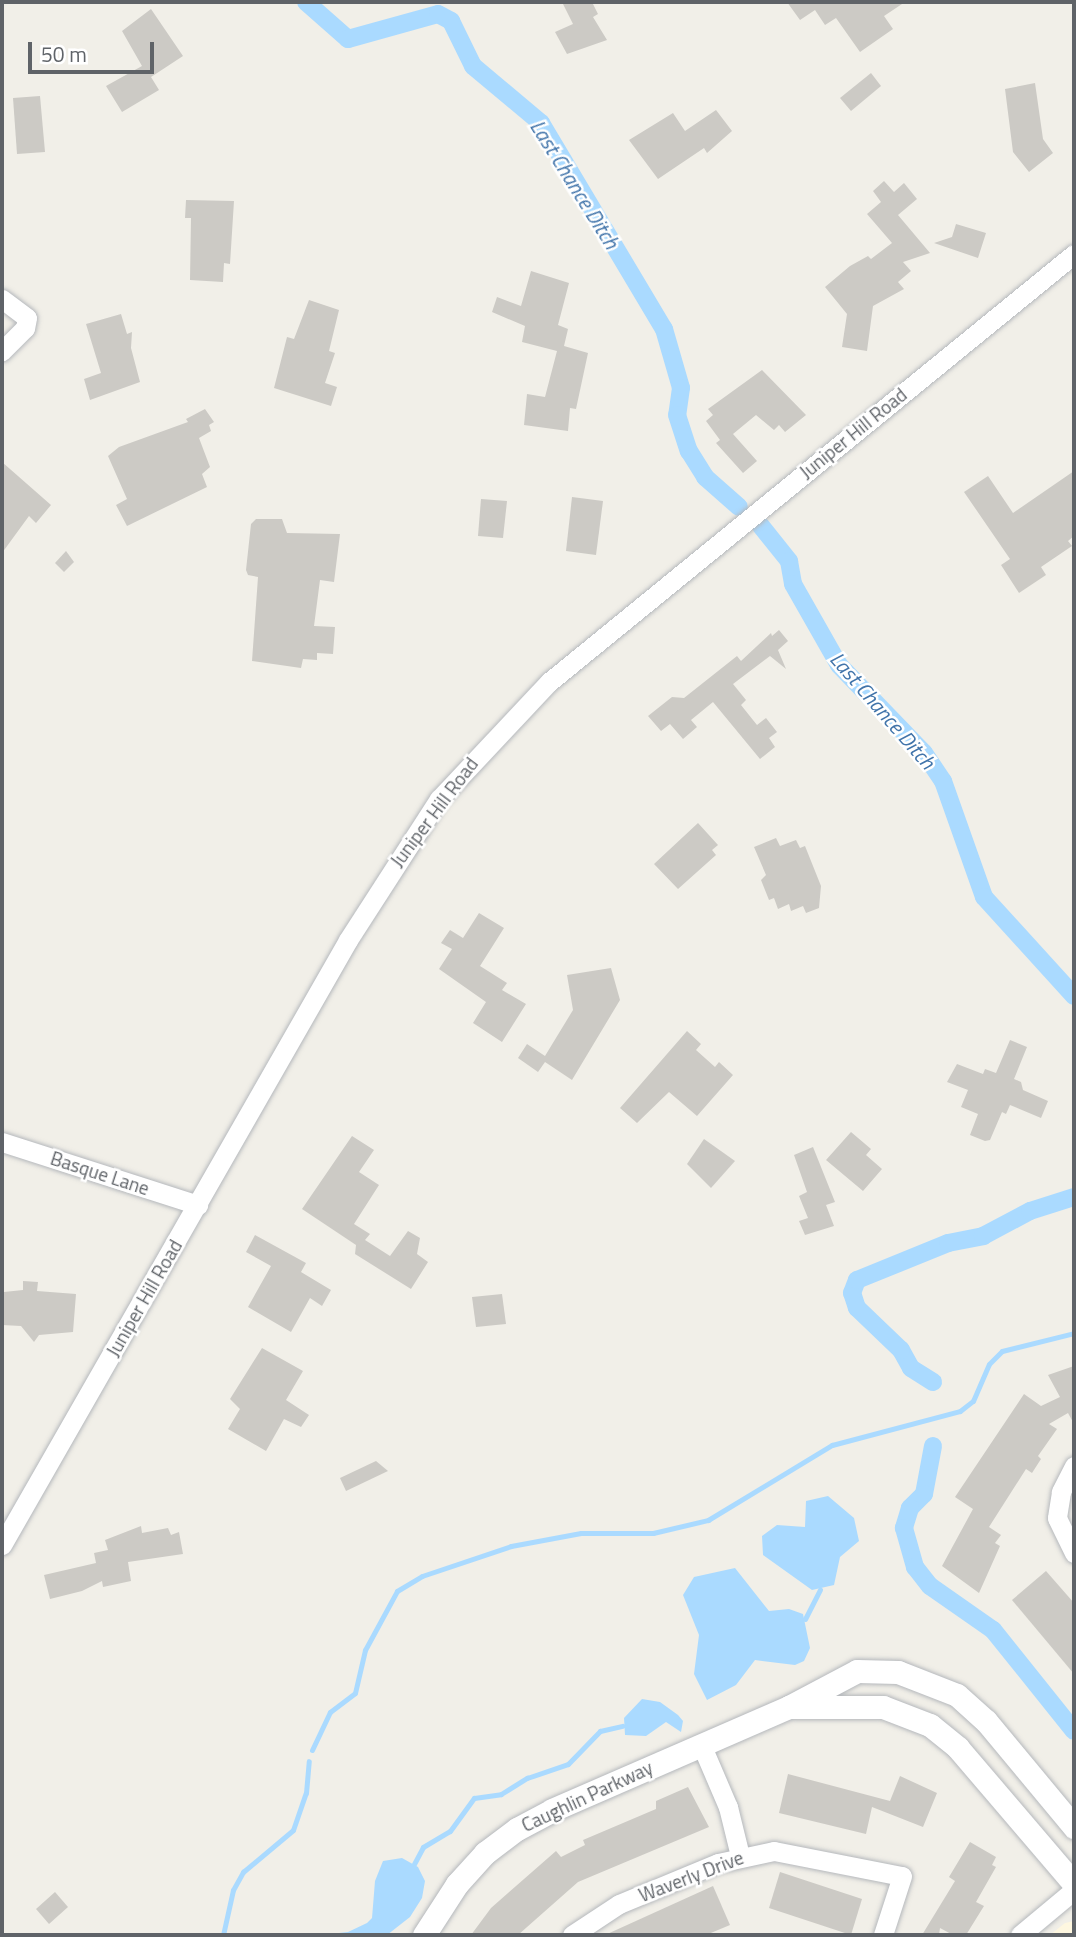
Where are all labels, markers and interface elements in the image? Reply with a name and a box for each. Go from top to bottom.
scale bar [32,28,158,72]
text: 50 m [41,38,87,70]
water label: Last Chance Ditch [525,115,625,253]
street label: Juniper Hill Road [795,383,911,483]
water label: Last Chance Ditch [825,646,941,774]
street label: Juniper Hill Road [385,753,483,871]
street label: Basque Lane [48,1146,152,1200]
street label: Juniper Hill Road [101,1235,187,1361]
street label: Caughlin Parkway [518,1756,656,1836]
street label: Waverly Drive [635,1846,747,1906]

